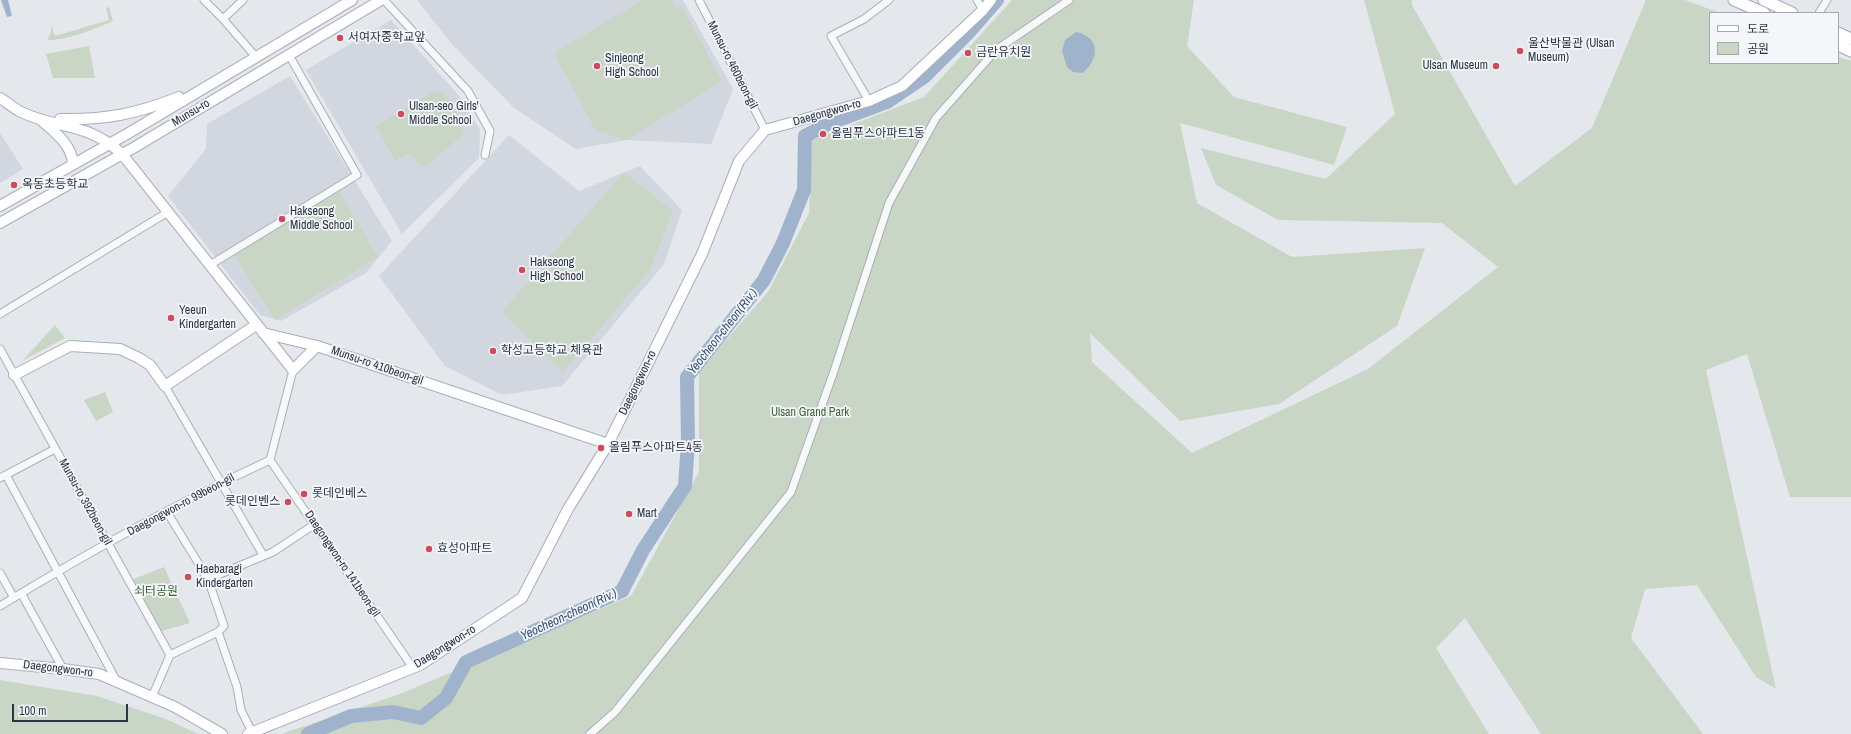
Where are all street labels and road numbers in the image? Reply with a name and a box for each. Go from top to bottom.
street label: Munsu-ro 460beon-gil [704,19,760,111]
street label: Munsu-ro [169,96,213,130]
street label: Daegongwon-ro [791,96,863,130]
street label: Munsu-ro 410beon-gil [329,344,425,388]
street label: Daegongwon-ro [616,348,660,418]
street label: Munsu-ro 392beon-gil [55,456,115,548]
street label: Daegongwon-ro 99beon-gil [125,471,237,539]
street label: Daegongwon-ro 141beon-gil [301,508,383,620]
street label: Daegongwon-ro [411,622,479,672]
street label: Daegongwon-ro [22,658,94,680]

